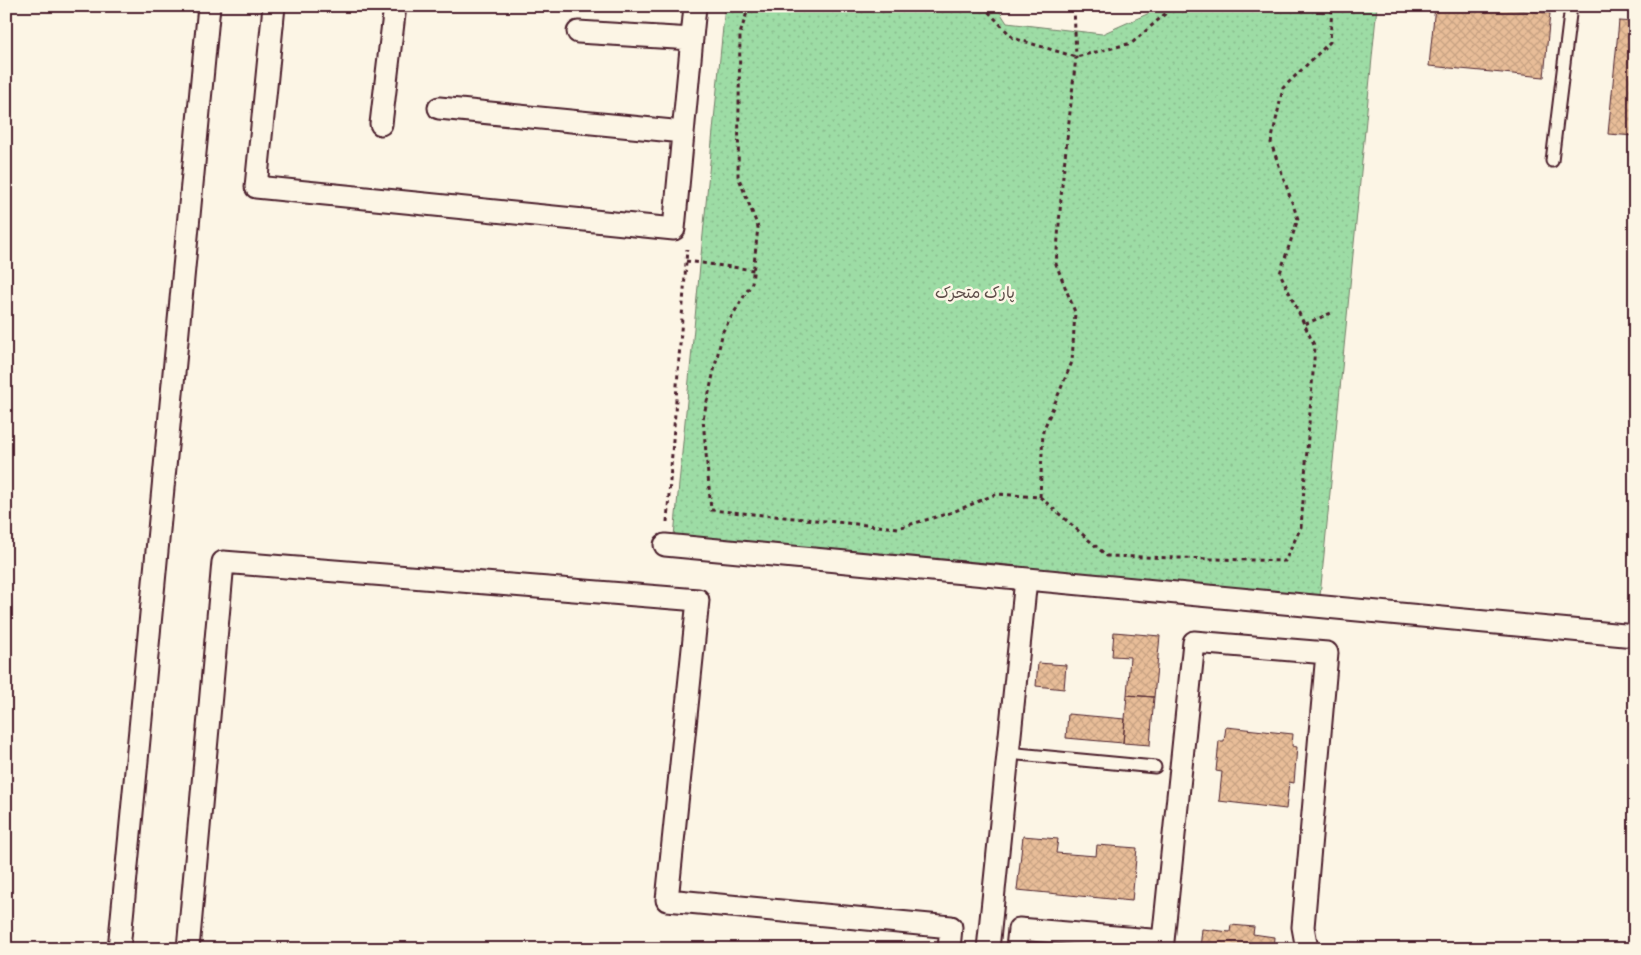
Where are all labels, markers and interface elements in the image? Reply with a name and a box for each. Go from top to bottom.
park label: پارک متحرک [935,283,1015,306]

